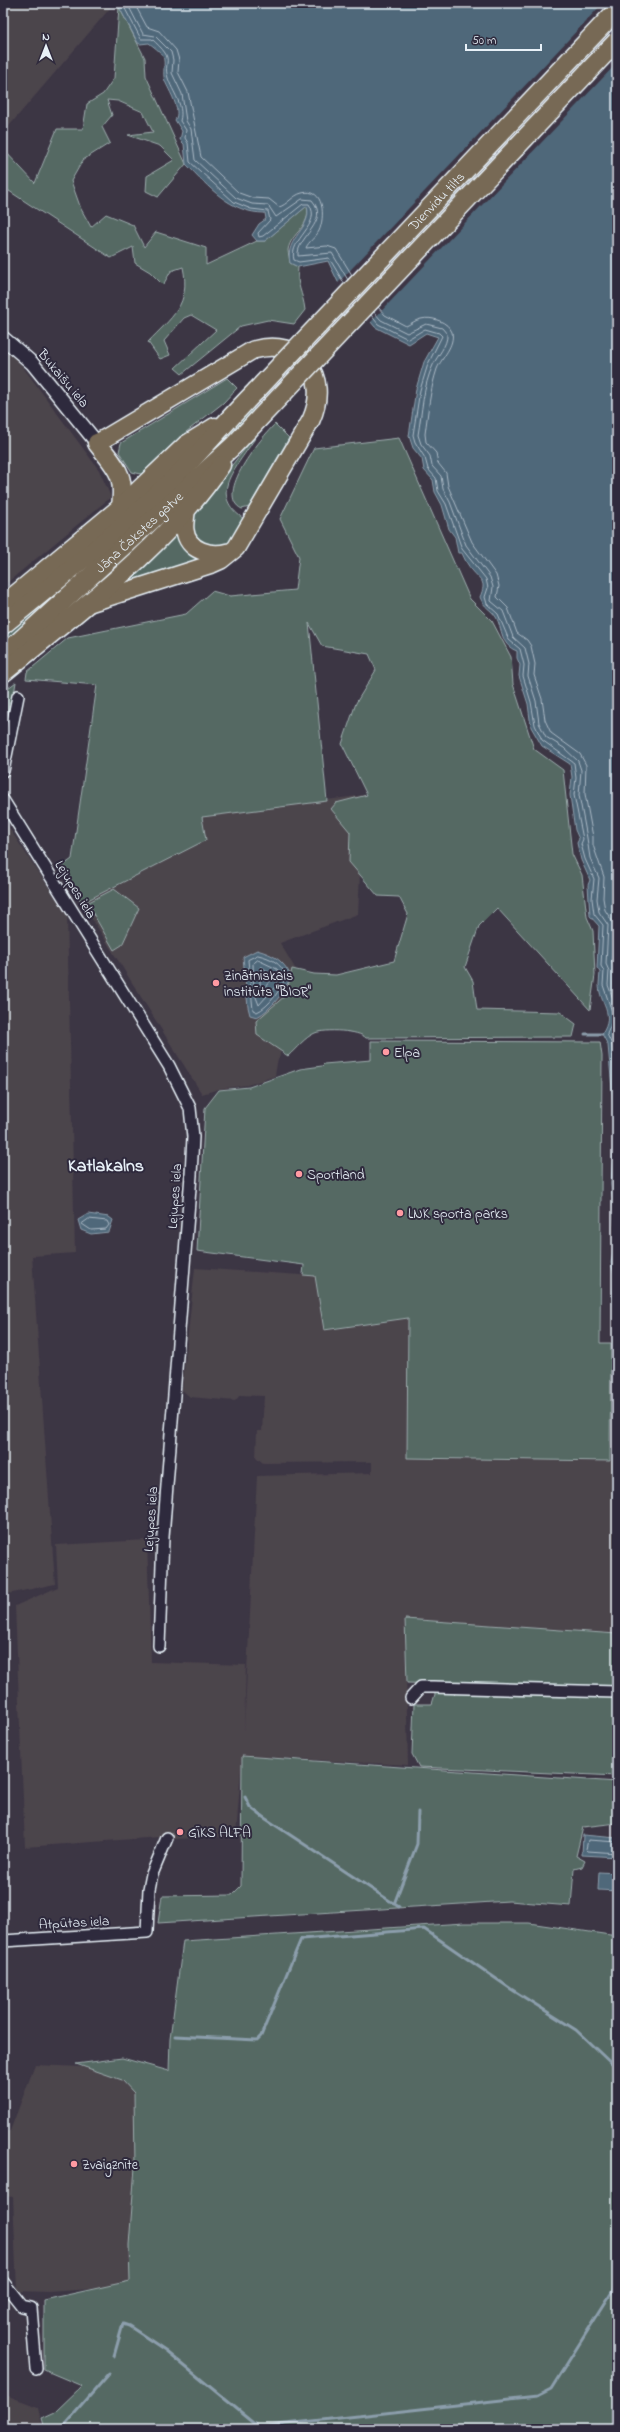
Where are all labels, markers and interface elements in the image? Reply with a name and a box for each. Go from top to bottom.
north arrow [26,26,66,66]
scale bar [466,26,541,52]
text: N [42,29,50,45]
text: 50 m [472,32,496,50]
street label: Dienvidu tilts [403,167,471,237]
street label: Bukaišu iela [31,344,94,413]
street label: Jāņa Čakstes gatve [91,487,189,579]
street label: Lejupes iela [48,856,101,923]
place label: Zinātniskais institūts "BIOR" [224,966,311,1003]
marker: Zinātniskais institūts "BIOR" [211,978,221,988]
place label: Elpa [394,1043,420,1064]
marker: Elpa [381,1047,391,1057]
district label: Katlakalns [68,1154,144,1180]
street label: Lejupes iela [163,1163,188,1229]
place label: Sportland [307,1165,365,1186]
marker: Sportland [294,1169,304,1179]
place label: LNK sporta parks [408,1204,508,1225]
marker: LNK sporta parks [395,1208,405,1218]
street label: Lejupes iela [139,1486,164,1552]
place label: GĪKS ALFA [188,1823,251,1844]
marker: GĪKS ALFA [175,1827,185,1837]
street label: Atpūtas iela [38,1911,110,1936]
place label: Zvaigznīte [82,2155,139,2177]
marker: Zvaigznīte [69,2159,79,2169]

